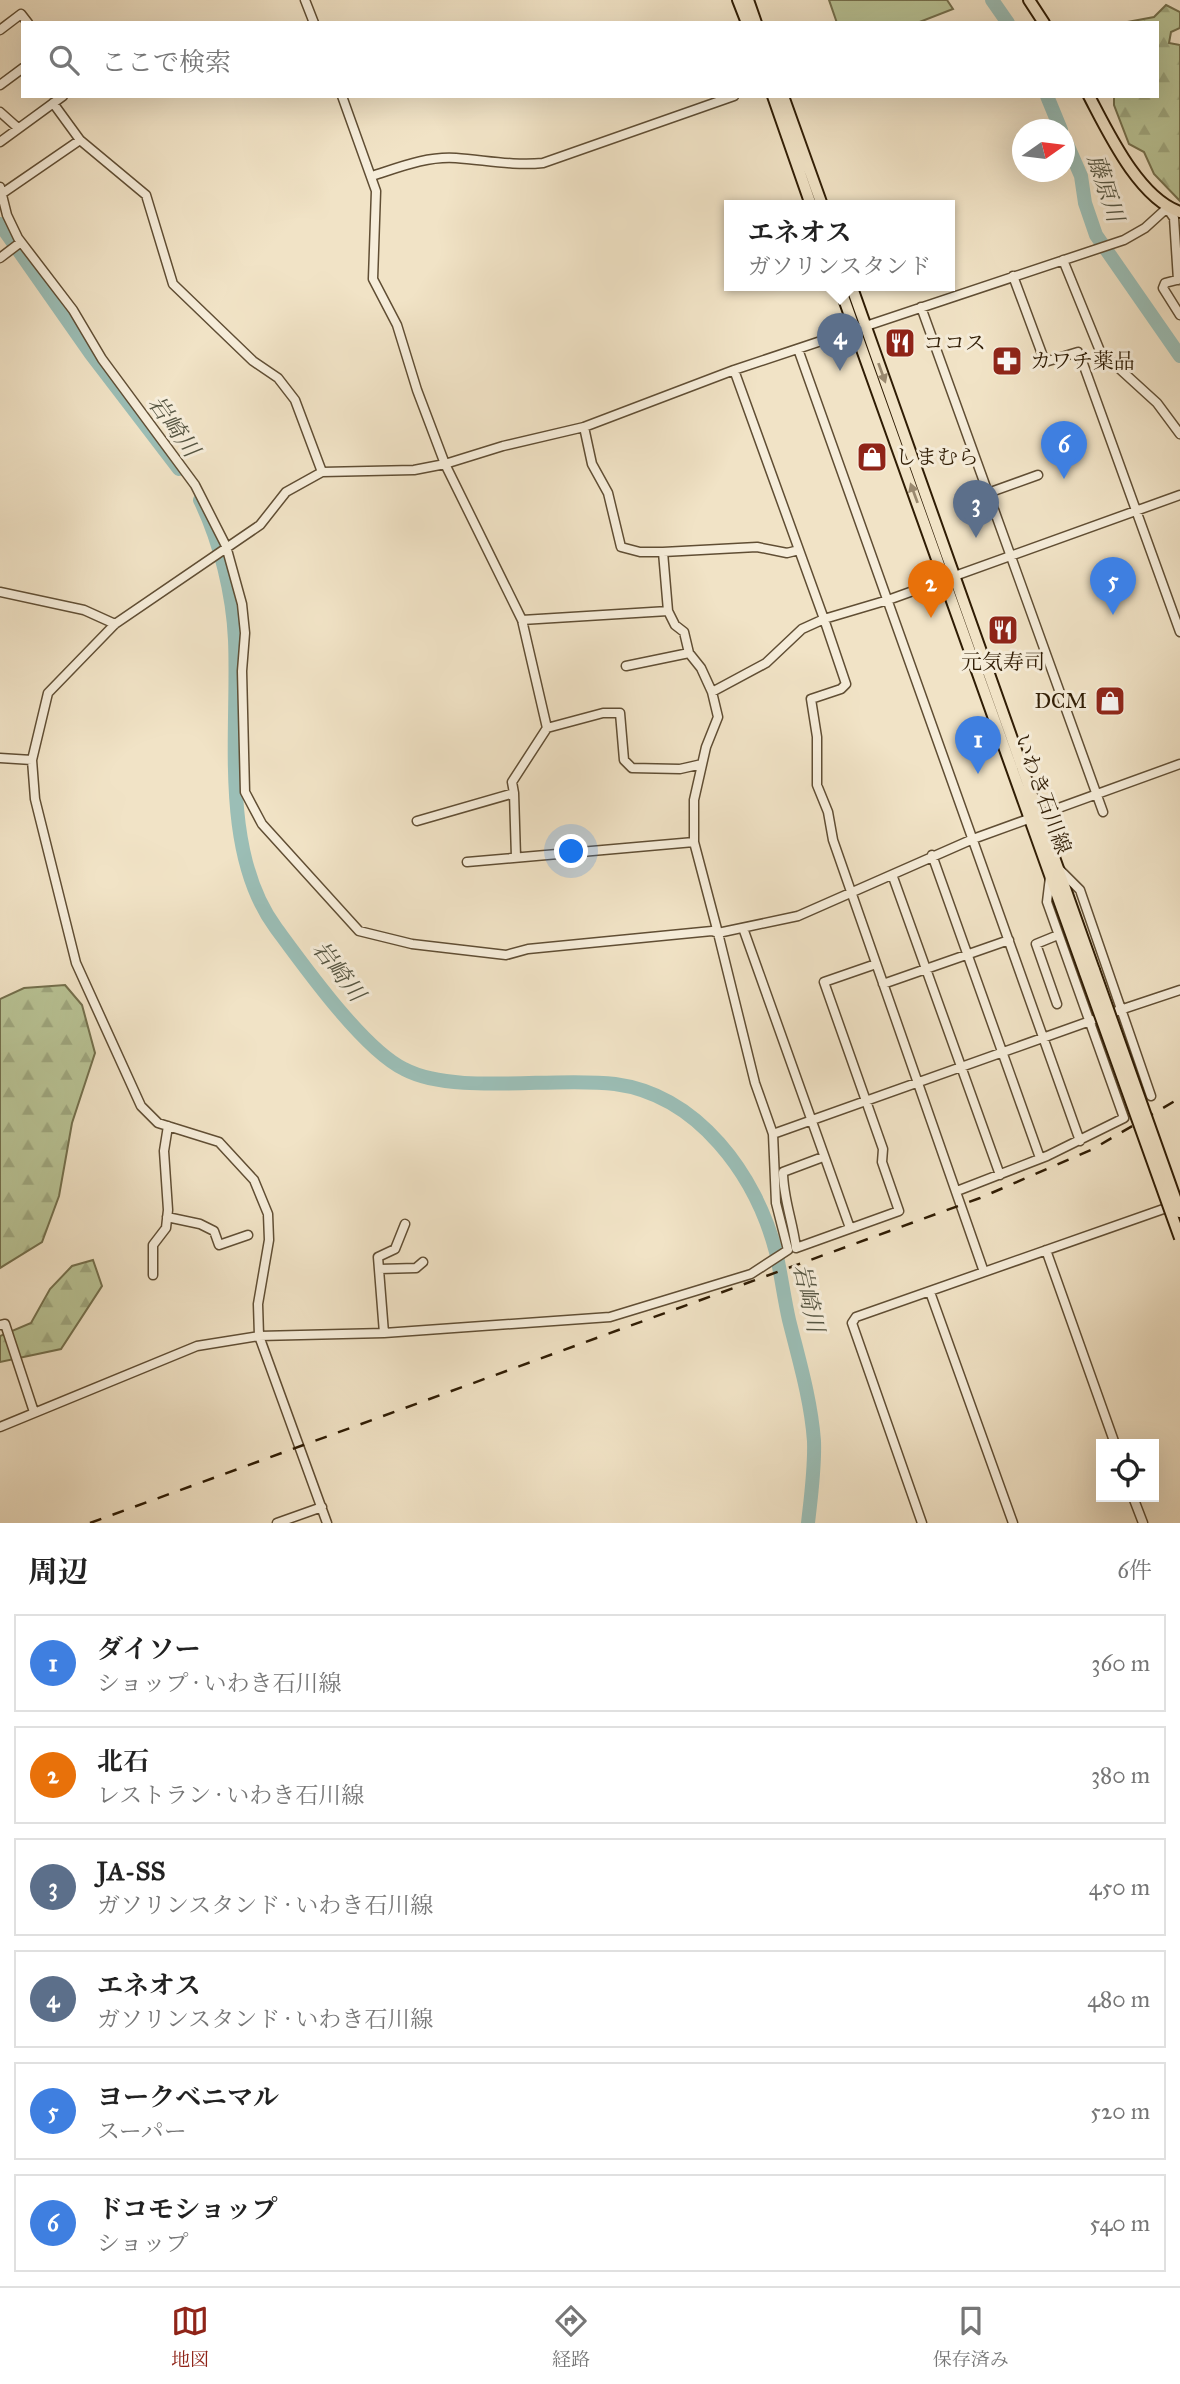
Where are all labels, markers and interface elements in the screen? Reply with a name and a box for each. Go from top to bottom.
search box [21,21,1159,98]
icon: search [45,41,83,79]
text: ここで検索 [101,46,231,78]
north arrow [1012,119,1075,182]
water label: 藤原川 [1082,151,1131,228]
popup [724,200,955,291]
text: エネオス [748,216,852,248]
text: ガソリンスタンド [748,252,931,280]
pin: 4 [817,313,863,371]
restaurant icon: ココス [883,326,917,360]
place label: ココス [923,330,986,356]
pharmacy icon: カワチ薬品 [990,344,1024,378]
place label: カワチ薬品 [1030,348,1135,374]
one-way arrow [877,362,888,383]
water label: 岩崎川 [142,390,207,465]
pin: 6 [1041,421,1087,479]
shop icon: しまむら [855,440,889,474]
place label: しまむら [895,444,979,470]
pin: 3 [953,480,999,538]
one-way arrow [908,483,919,504]
pin: 5 [1090,557,1136,615]
pin: 2 [908,560,954,618]
restaurant icon: 元気寿司 [986,613,1020,647]
place label: 元気寿司 [961,649,1045,675]
shop icon: DCM [1093,684,1127,718]
place label: DCM [1034,688,1087,714]
pin: 1 [955,716,1001,774]
street label: いわき石川線 [1009,730,1077,858]
your location [554,834,588,868]
water label: 岩崎川 [307,935,373,1009]
water label: 岩崎川 [788,1261,831,1338]
map controls [1096,1439,1159,1502]
button: locate [1096,1439,1159,1502]
text: 周辺 [28,1554,88,1590]
text: 6件 [1117,1556,1152,1584]
text: ダイソー [97,1633,200,1665]
text: 1 [48,1649,58,1677]
text: 360 m [1091,1649,1150,1677]
text: ショップ · いわき石川線 [97,1669,341,1697]
text: 北石 [97,1745,149,1777]
text: 2 [47,1761,59,1789]
text: 380 m [1091,1761,1150,1789]
text: レストラン · いわき石川線 [97,1781,364,1809]
text: JA-SS [97,1855,165,1887]
text: 3 [48,1873,58,1901]
text: 450 m [1089,1873,1150,1901]
text: ガソリンスタンド · いわき石川線 [97,1891,433,1919]
text: エネオス [97,1969,201,2001]
text: 4 [47,1985,59,2013]
text: 480 m [1087,1985,1150,2013]
text: ガソリンスタンド · いわき石川線 [97,2005,433,2033]
text: ヨークベニマル [97,2081,279,2113]
text: 5 [48,2097,58,2125]
text: 520 m [1090,2097,1150,2125]
text: スーパー [97,2117,187,2145]
text: ドコモショップ [97,2193,277,2225]
text: 6 [47,2209,59,2237]
text: 540 m [1089,2209,1150,2237]
text: ショップ [97,2229,189,2257]
tab: 地図 [171,2302,209,2371]
tab: 経路 [552,2302,590,2371]
tab: 保存済み [933,2302,1009,2371]

